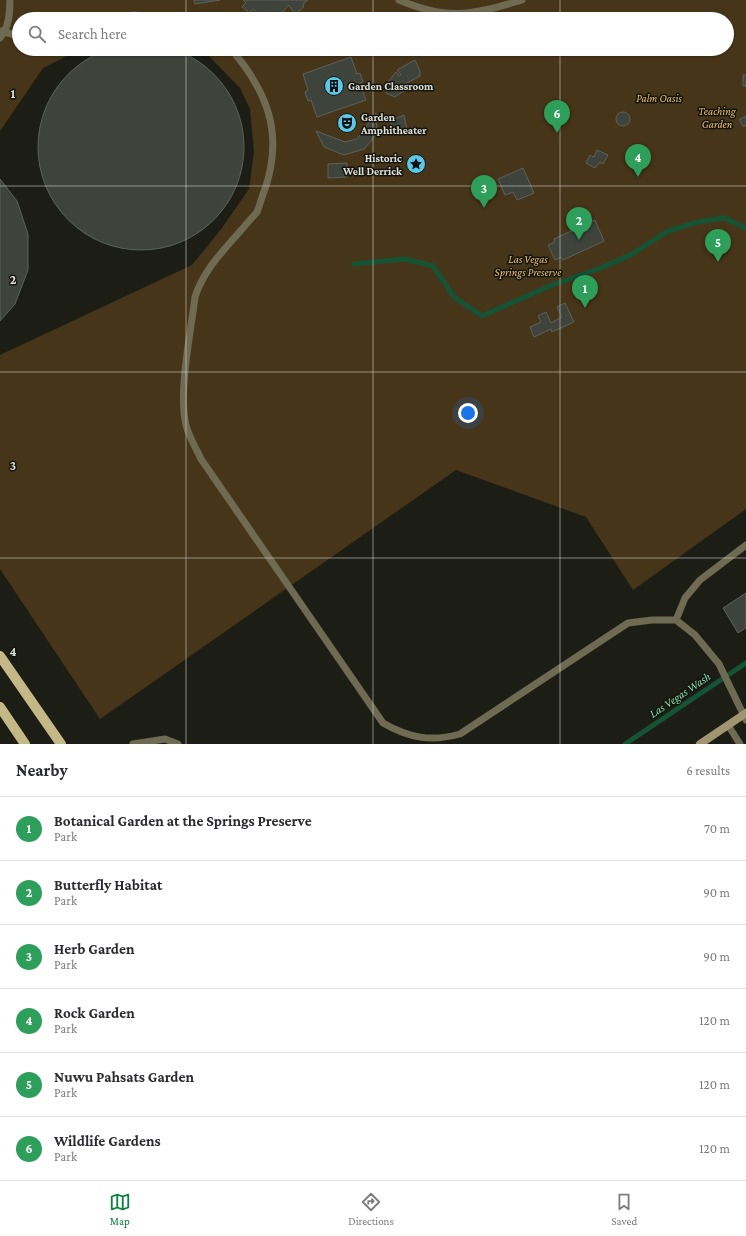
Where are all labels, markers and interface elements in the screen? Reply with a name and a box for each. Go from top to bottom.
search box [12,12,734,56]
icon: search [26,23,48,45]
text: Search here [58,26,127,42]
building icon: Garden Classroom [323,75,345,97]
place label: Garden Classroom [348,80,434,92]
text: 1 [11,86,16,101]
park label: Palm Oasis [636,92,682,104]
pin: 6 [544,100,570,133]
park label: Teaching Garden [698,105,737,130]
place label: Garden Amphitheater [360,111,427,136]
theatre icon: Garden Amphitheater [336,112,358,134]
pin: 4 [625,144,651,177]
place label: Historic Well Derrick [342,152,403,177]
place icon: Historic Well Derrick [405,153,427,175]
pin: 3 [471,175,497,208]
pin: 2 [566,207,592,240]
pin: 5 [705,229,731,262]
park label: Las Vegas Springs Preserve [495,253,562,279]
text: 2 [10,272,17,287]
pin: 1 [572,275,598,308]
your location [458,403,478,423]
text: 3 [10,458,16,473]
text: 4 [9,644,17,659]
water label: Las Vegas Wash [647,669,713,721]
text: Nearby [16,761,68,780]
text: 6 results [686,763,730,778]
text: Botanical Garden at the Springs Preserve [54,813,312,829]
text: 1 [27,821,31,836]
text: 70 m [704,821,730,836]
text: Park [54,829,77,844]
text: Butterfly Habitat [54,877,162,893]
text: 2 [26,885,32,900]
text: 90 m [703,885,730,900]
text: Park [54,893,77,908]
text: Herb Garden [54,941,135,957]
text: 3 [26,949,32,964]
text: 90 m [703,949,730,964]
text: Park [54,957,77,972]
text: Rock Garden [54,1005,135,1021]
text: 4 [25,1013,33,1028]
text: 120 m [699,1013,730,1028]
text: Park [54,1021,77,1036]
text: Nuwu Pahsats Garden [54,1069,194,1085]
text: 5 [26,1077,32,1092]
text: 120 m [699,1077,730,1092]
text: Park [54,1085,77,1100]
text: Wildlife Gardens [54,1133,161,1149]
text: 6 [25,1141,33,1156]
text: 120 m [699,1141,730,1156]
text: Park [54,1149,77,1164]
tab: Map [109,1191,131,1227]
tab: Directions [348,1191,394,1227]
tab: Saved [611,1191,637,1227]

